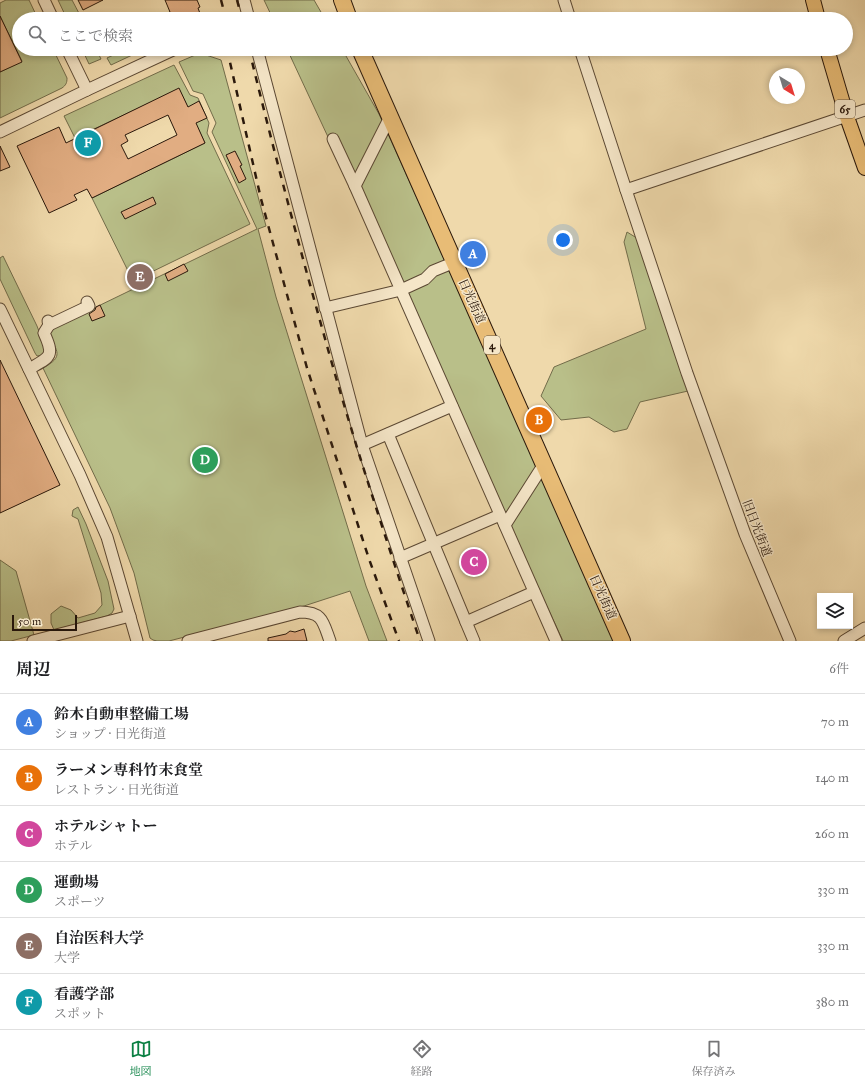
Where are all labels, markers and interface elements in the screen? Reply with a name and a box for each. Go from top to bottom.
search box [12,12,853,56]
icon: search [26,23,48,45]
text: ここで検索 [58,27,133,45]
north arrow [769,68,805,104]
road number: 65 [835,100,855,118]
pin: F [75,128,101,158]
your location [553,230,573,250]
pin: A [460,239,486,269]
pin: E [127,262,153,292]
street label: 日光街道 [456,276,488,326]
road number: 4 [484,336,500,354]
pin: B [526,405,552,435]
pin: D [192,445,218,475]
street label: 旧日光街道 [740,497,774,559]
pin: C [461,547,487,577]
street label: 日光街道 [587,572,619,622]
map controls [817,593,853,629]
button: layers [817,593,853,629]
scale bar [12,613,77,632]
text: 50 m [18,615,41,628]
text: 周辺 [16,659,50,680]
text: 6件 [829,661,849,677]
text: 鈴木自動車整備工場 [54,705,189,723]
text: A [25,714,33,730]
text: 70 m [821,714,849,730]
text: ショップ · 日光街道 [54,726,166,742]
text: ラーメン専科竹末食堂 [54,761,203,779]
text: B [25,770,33,786]
text: 140 m [815,770,849,786]
text: レストラン · 日光街道 [54,782,179,798]
text: ホテルシャトー [54,817,158,835]
text: C [25,826,33,842]
text: 260 m [815,826,849,842]
text: ホテル [54,838,92,854]
text: 運動場 [54,873,99,891]
text: D [24,882,34,898]
text: 330 m [817,882,849,898]
text: スポーツ [54,894,105,910]
text: 自治医科大学 [54,929,144,947]
text: E [24,938,34,954]
text: 330 m [817,938,849,954]
text: 大学 [54,950,80,966]
text: 看護学部 [54,985,114,1003]
text: F [25,994,33,1010]
text: 380 m [816,994,849,1010]
text: スポット [54,1006,106,1022]
tab: 地図 [130,1038,152,1078]
tab: 経路 [411,1038,433,1078]
tab: 保存済み [692,1038,736,1078]

